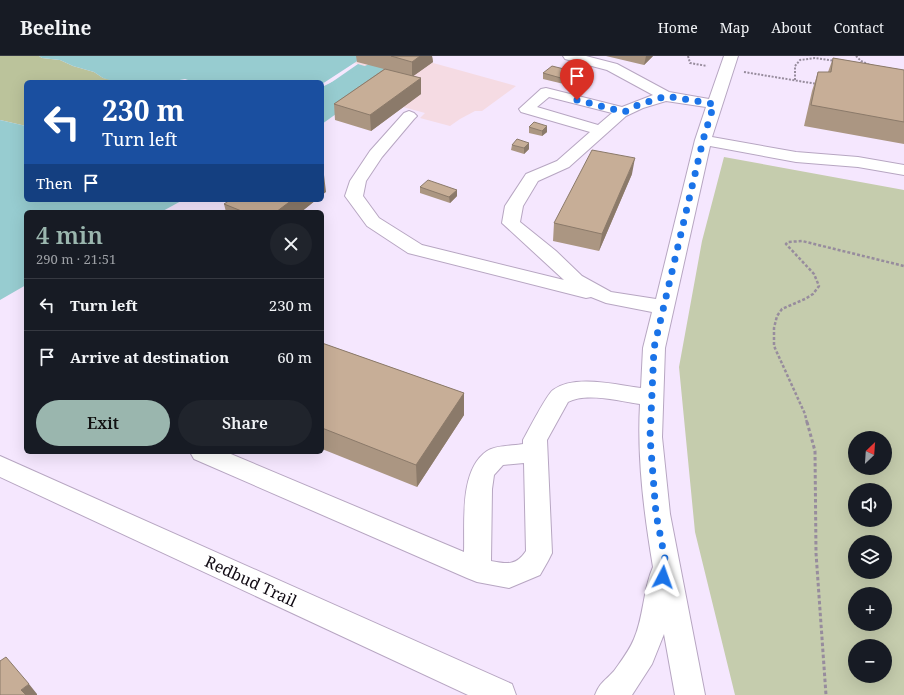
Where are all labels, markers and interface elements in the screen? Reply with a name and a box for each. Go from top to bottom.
text: Beeline [20,15,91,41]
text: Home [658,18,698,37]
text: Map [720,18,749,37]
text: About [771,18,812,37]
text: Contact [834,18,884,37]
pin [560,59,594,100]
icon: arrive [566,65,588,87]
text: 230 m [102,91,184,129]
icon: left [36,96,88,148]
text: Turn left [102,127,177,151]
icon: arrive [80,172,102,194]
text: Then [36,173,72,193]
text: 4 min [36,218,103,251]
button: close [270,223,312,265]
text: 290 m · 21:51 [36,250,116,268]
icon: left [36,294,58,316]
text: Turn left [70,295,138,315]
text: 230 m [269,295,312,315]
icon: arrive [36,346,58,368]
text: Arrive at destination [70,347,229,367]
text: 60 m [277,347,312,367]
button: Exit [36,400,170,446]
button: Share [178,400,312,446]
north arrow [848,431,892,475]
map controls [848,431,892,683]
button: sound [848,483,892,527]
button: layers [848,535,892,579]
street label: Redbud Trail [202,550,301,612]
position arrow [642,556,684,598]
button: + [848,587,892,631]
button: − [848,639,892,683]

